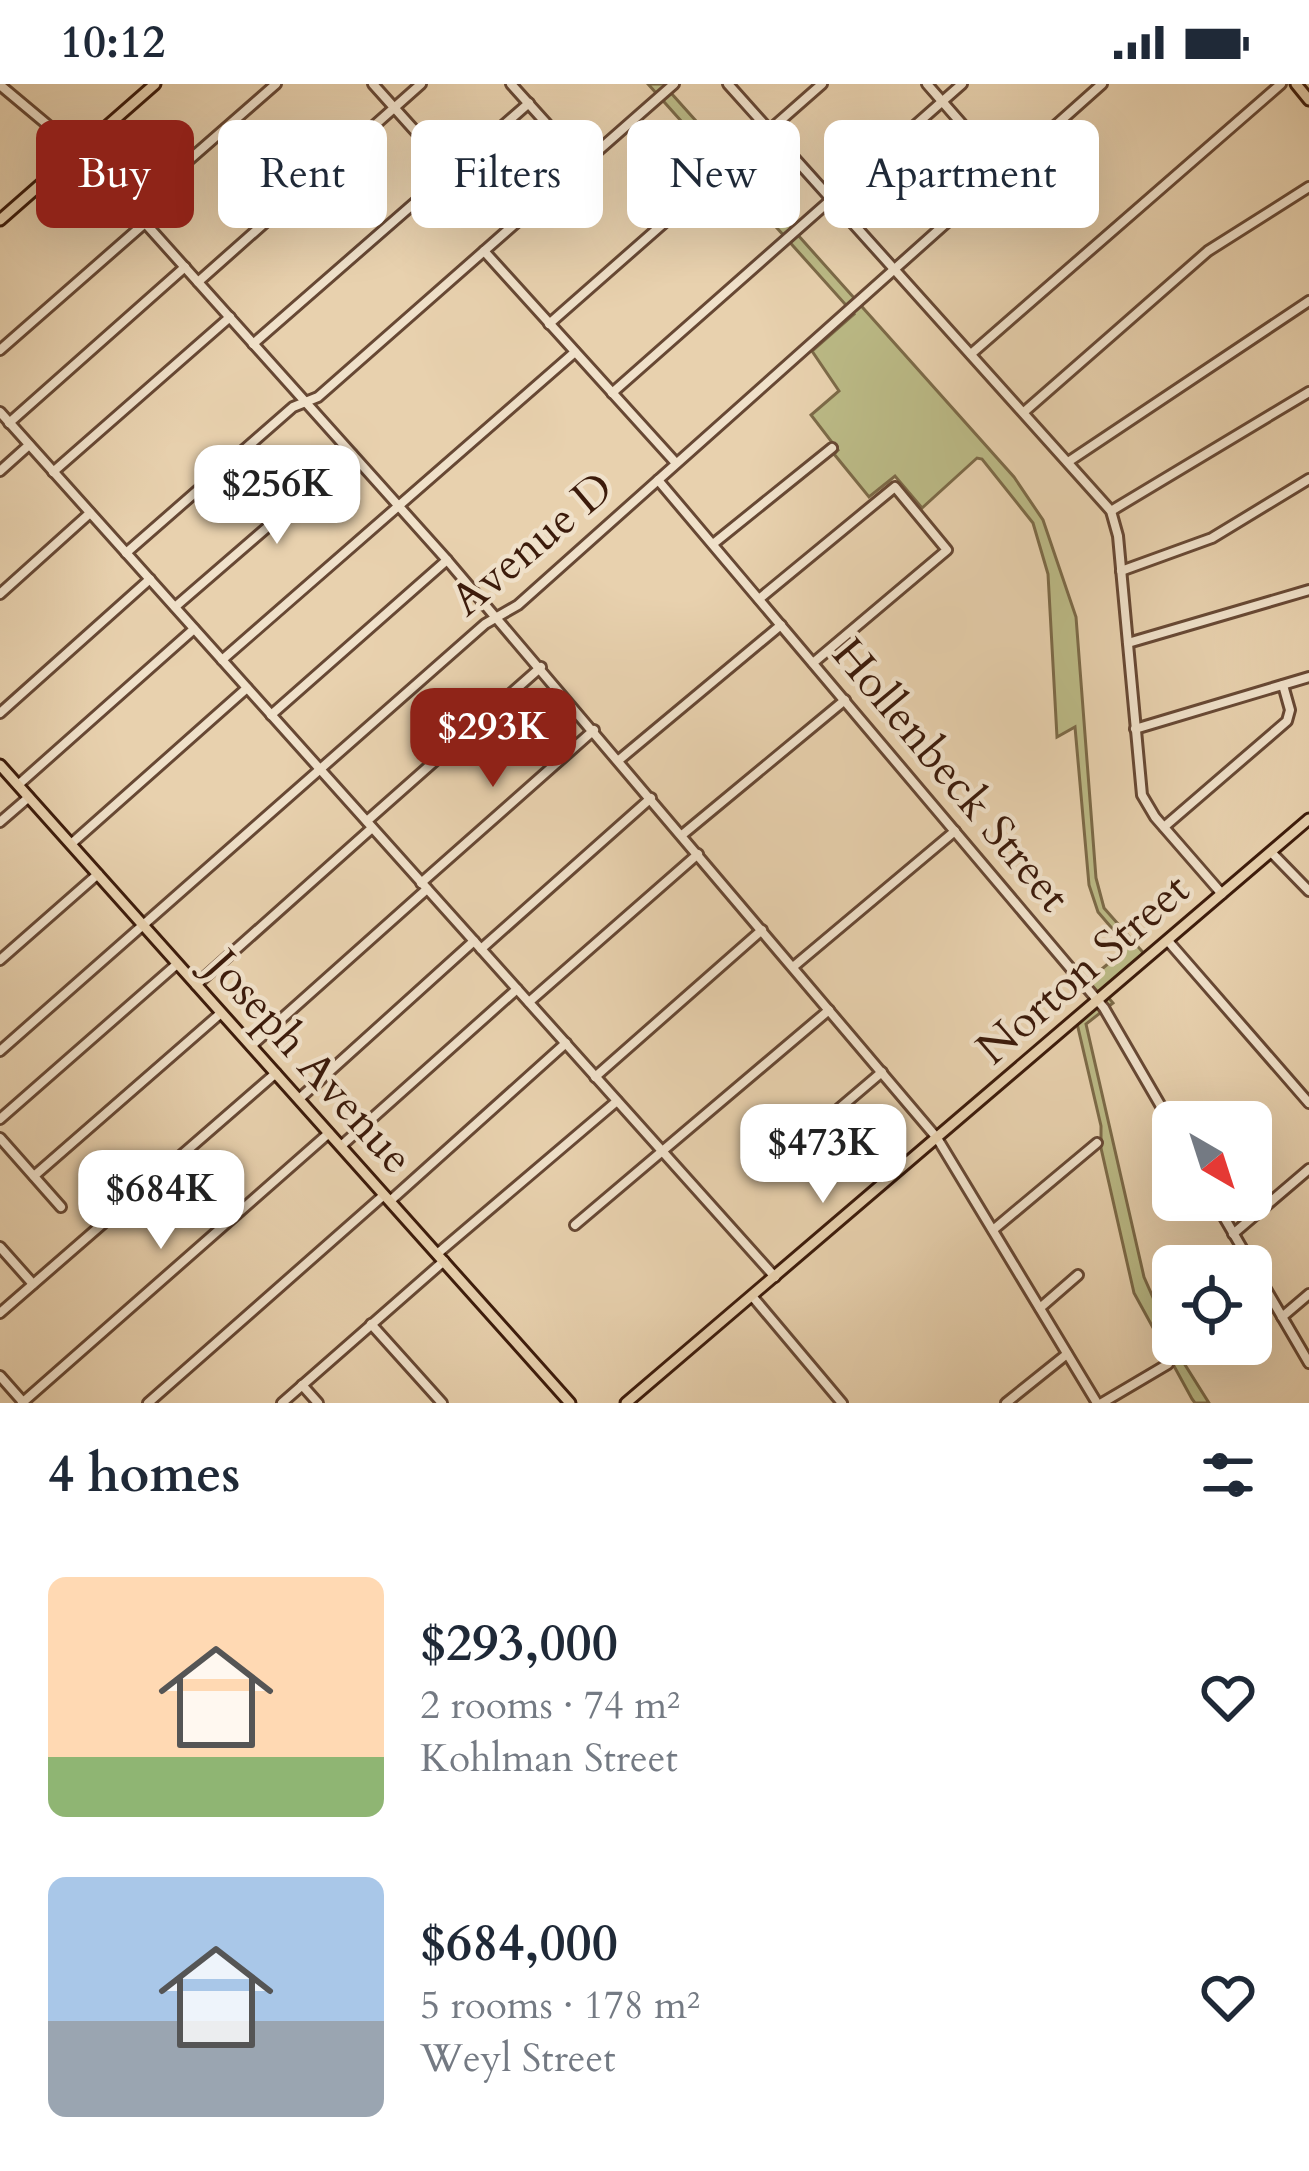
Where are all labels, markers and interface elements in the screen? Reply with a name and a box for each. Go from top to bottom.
text: 10:12 [60,12,165,73]
chip: Buy [36,120,194,228]
chip: Rent [218,120,387,228]
chip: Filters [411,120,603,228]
chip: New [627,120,800,228]
chip: Apartment [824,120,1099,228]
pin: $256K [193,445,361,547]
text: $256K [221,457,333,510]
street label: Avenue D [438,458,626,630]
street label: Hollenbeck Street [818,625,1084,925]
pin: $293K [409,688,577,790]
text: $293K [437,700,549,753]
street label: Norton Street [964,860,1202,1078]
street label: Joseph Avenue [189,932,427,1187]
north arrow [1152,1101,1272,1221]
map controls [1152,1101,1272,1365]
pin: $473K [739,1104,907,1206]
text: $473K [767,1116,879,1169]
pin: $684K [77,1150,245,1252]
text: $684K [105,1162,217,1215]
button: locate [1152,1245,1272,1365]
text: 4 homes [48,1440,240,1510]
icon: filters [1195,1442,1261,1508]
text: $293,000 [420,1609,618,1679]
icon: home [144,1625,288,1769]
icon: heart [1195,1664,1261,1730]
text: 2 rooms · 74 m² [420,1679,680,1732]
text: Kohlman Street [420,1732,678,1785]
text: $684,000 [420,1909,618,1979]
icon: home [144,1925,288,2069]
icon: heart [1195,1964,1261,2030]
text: 5 rooms · 178 m² [420,1979,700,2032]
text: Weyl Street [420,2032,616,2085]

